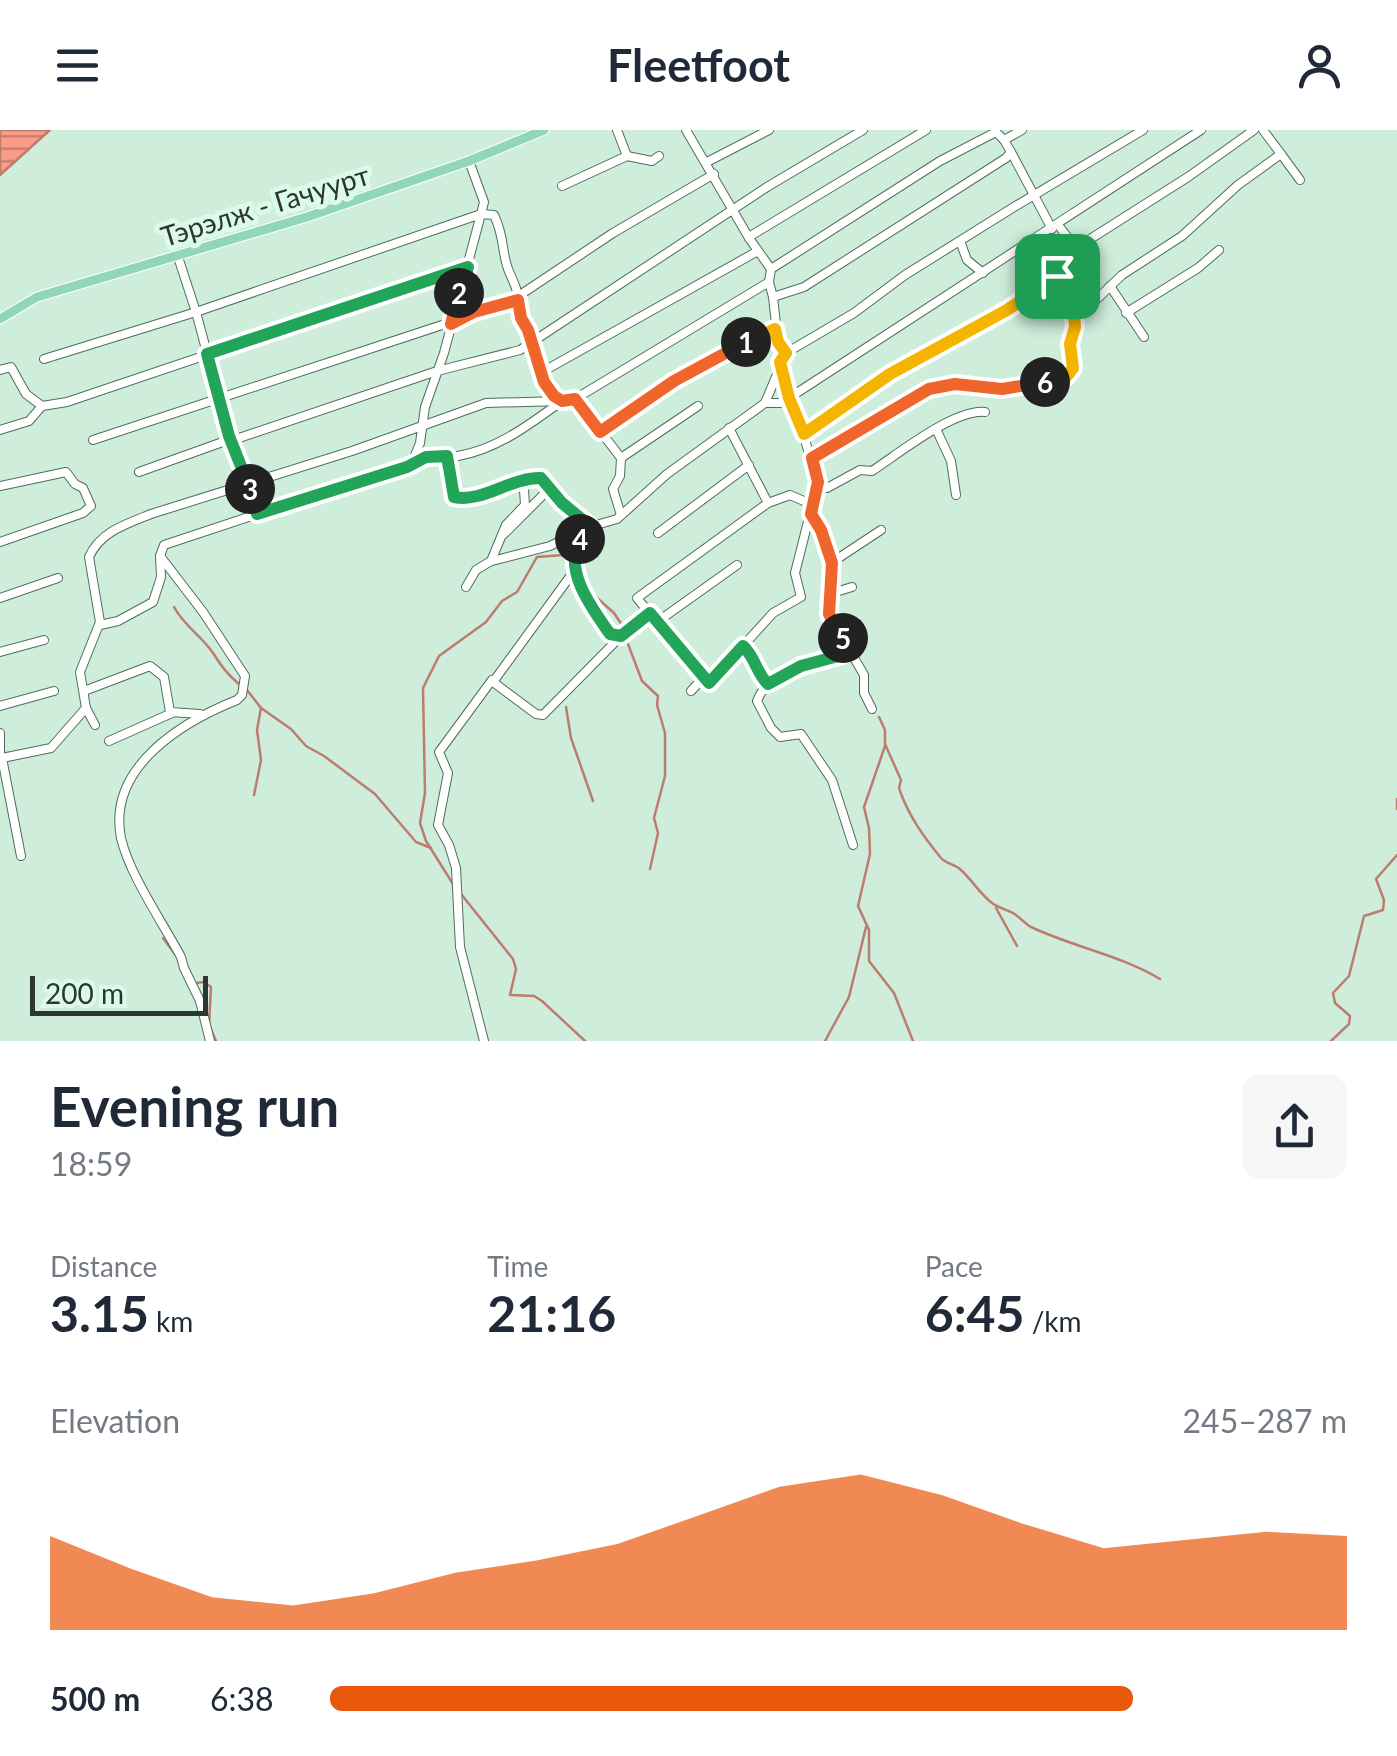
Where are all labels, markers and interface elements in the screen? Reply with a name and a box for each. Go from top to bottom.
icon: menu [50,38,105,93]
text: Fleetfoot [607,38,790,92]
icon: person [1292,38,1347,93]
street label: Тэрэлж - Гачуурт [157,157,373,253]
pin [1015,234,1100,319]
icon: arrive [1030,249,1085,304]
pin: 2 [434,268,484,318]
text: 2 [451,276,467,310]
pin: 1 [721,317,771,367]
text: 1 [738,325,754,359]
pin: 6 [1020,357,1070,407]
text: 6 [1037,365,1053,399]
pin: 3 [225,464,275,514]
text: 3 [242,472,258,506]
pin: 4 [555,514,605,564]
text: 4 [572,522,588,556]
pin: 5 [818,613,868,663]
text: 5 [835,621,851,655]
scale bar [30,971,208,1016]
text: 200 m [45,976,124,1010]
text: Evening run [50,1073,339,1139]
button: share [1242,1074,1347,1179]
text: 18:59 [50,1144,132,1183]
text: Distance [50,1249,157,1283]
text: Time [487,1249,548,1283]
text: Pace [925,1249,983,1283]
text: 3.15 [50,1283,149,1343]
text: 21:16 [487,1283,616,1343]
text: 6:45 [925,1283,1025,1343]
text: km [149,1304,193,1338]
text: /km [1025,1304,1082,1338]
text: Elevation [50,1401,180,1440]
text: 245–287 m [1183,1401,1347,1440]
text: 500 m [50,1679,140,1718]
text: 6:38 [210,1679,274,1718]

